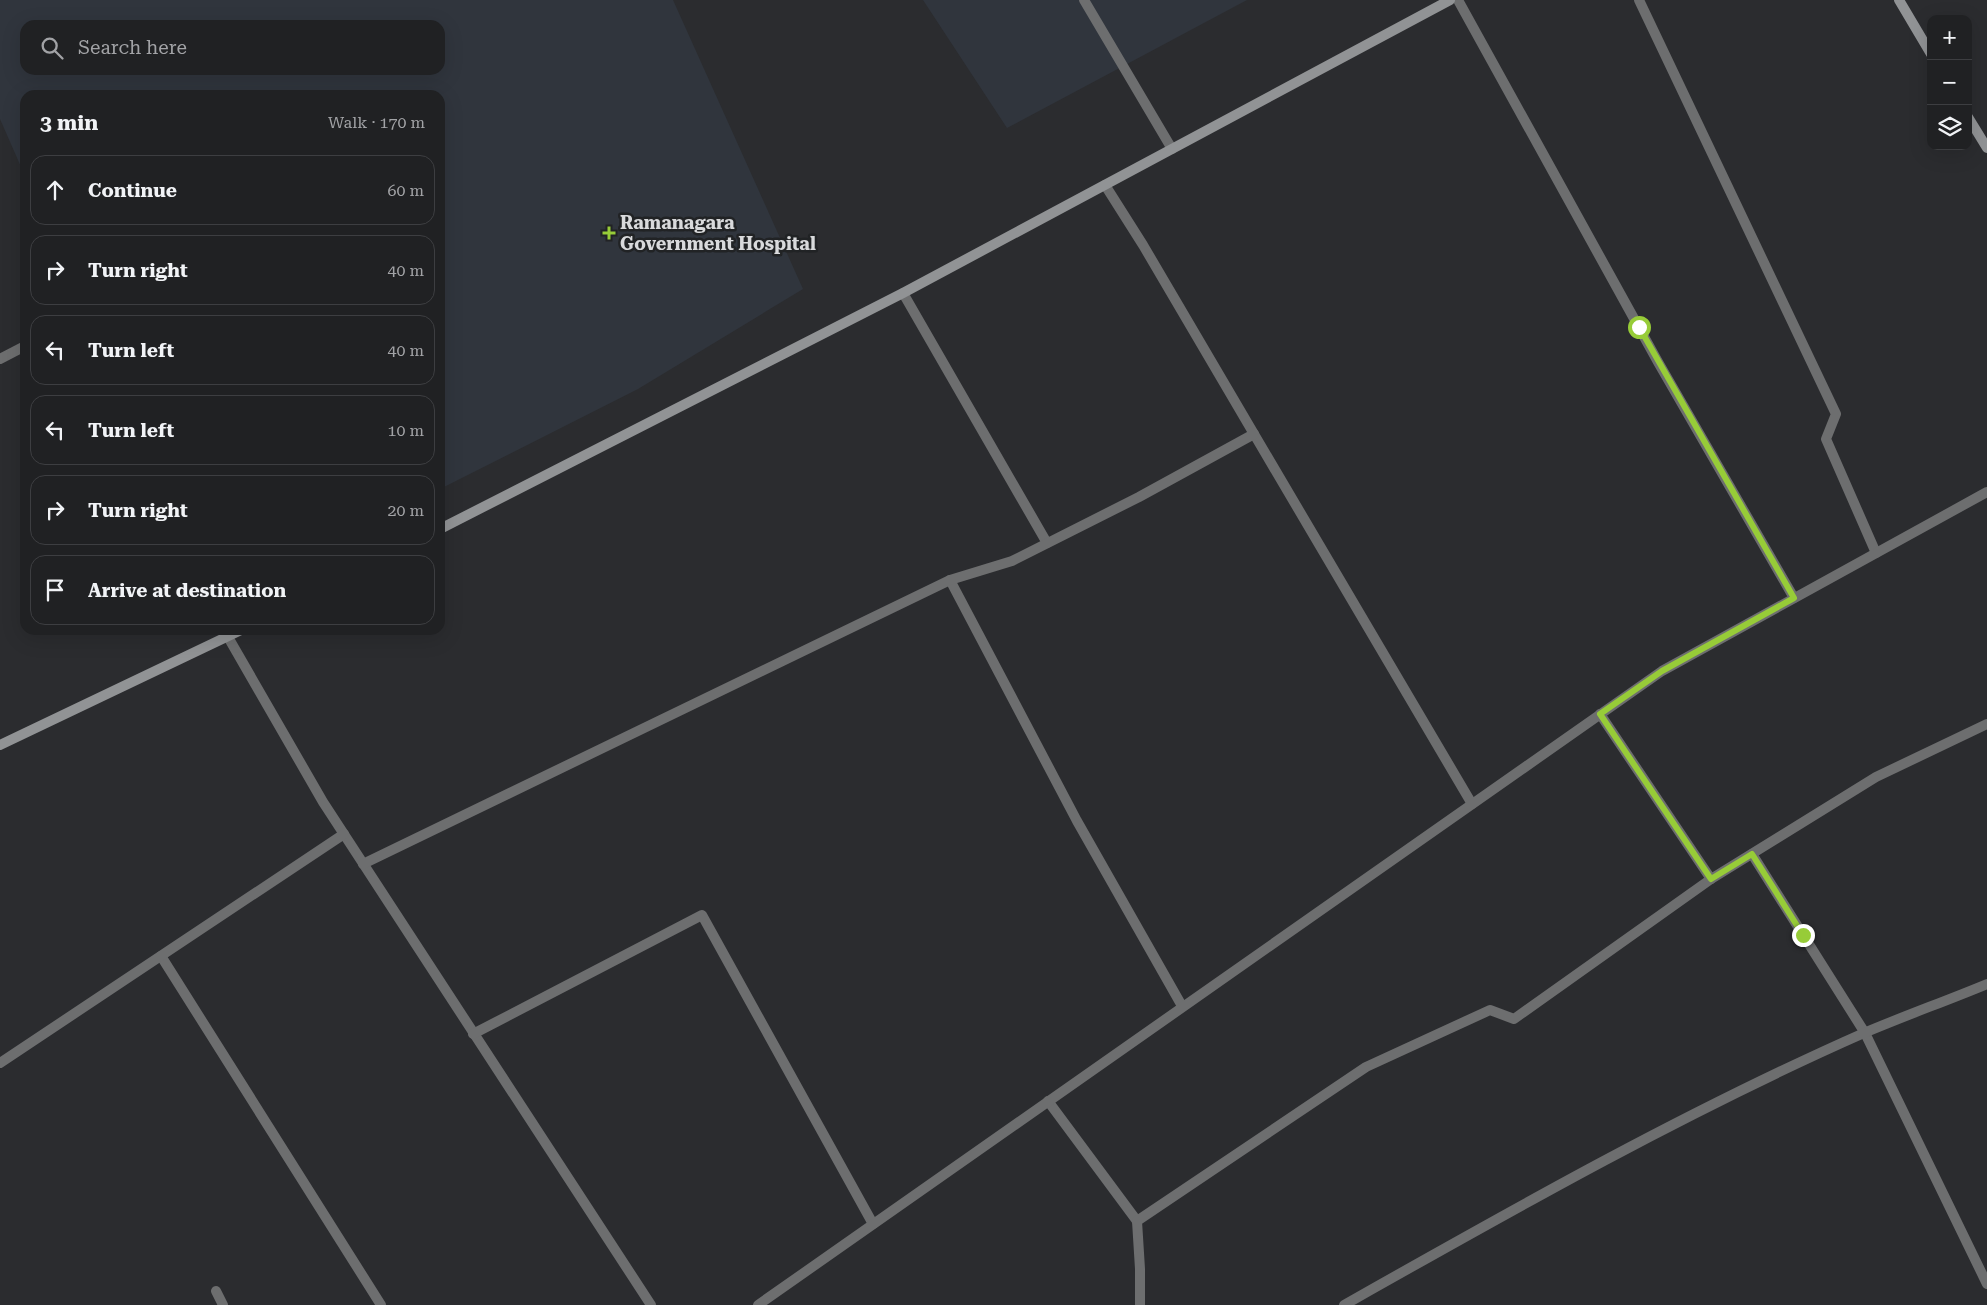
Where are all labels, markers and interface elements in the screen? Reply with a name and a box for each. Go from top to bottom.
map controls [1927,15,1972,150]
button: + [1927,15,1972,60]
search box [20,20,445,75]
icon: search [38,34,66,62]
text: Search here [78,36,187,59]
button: − [1927,60,1972,105]
button: layers [1927,105,1972,150]
text: 3 min [40,111,98,135]
text: Walk · 170 m [328,113,425,132]
icon: ahead [41,176,69,204]
text: Continue [88,179,177,202]
text: 60 m [387,181,424,200]
place label: Ramanagara Government Hospital [620,212,816,254]
marker: Ramanagara Government Hospital [602,226,616,240]
icon: right [41,256,69,284]
text: Turn right [88,259,188,282]
text: 40 m [387,261,424,280]
route start [1628,316,1651,339]
icon: left [41,336,69,364]
text: Turn left [88,339,174,362]
text: 40 m [387,341,424,360]
icon: left [41,416,69,444]
text: Turn left [88,419,174,442]
text: 10 m [387,421,424,440]
icon: right [41,496,69,524]
text: Turn right [88,499,188,522]
text: 20 m [387,501,424,520]
icon: arrive [41,576,69,604]
text: Arrive at destination [88,579,286,602]
route end [1792,924,1815,947]

